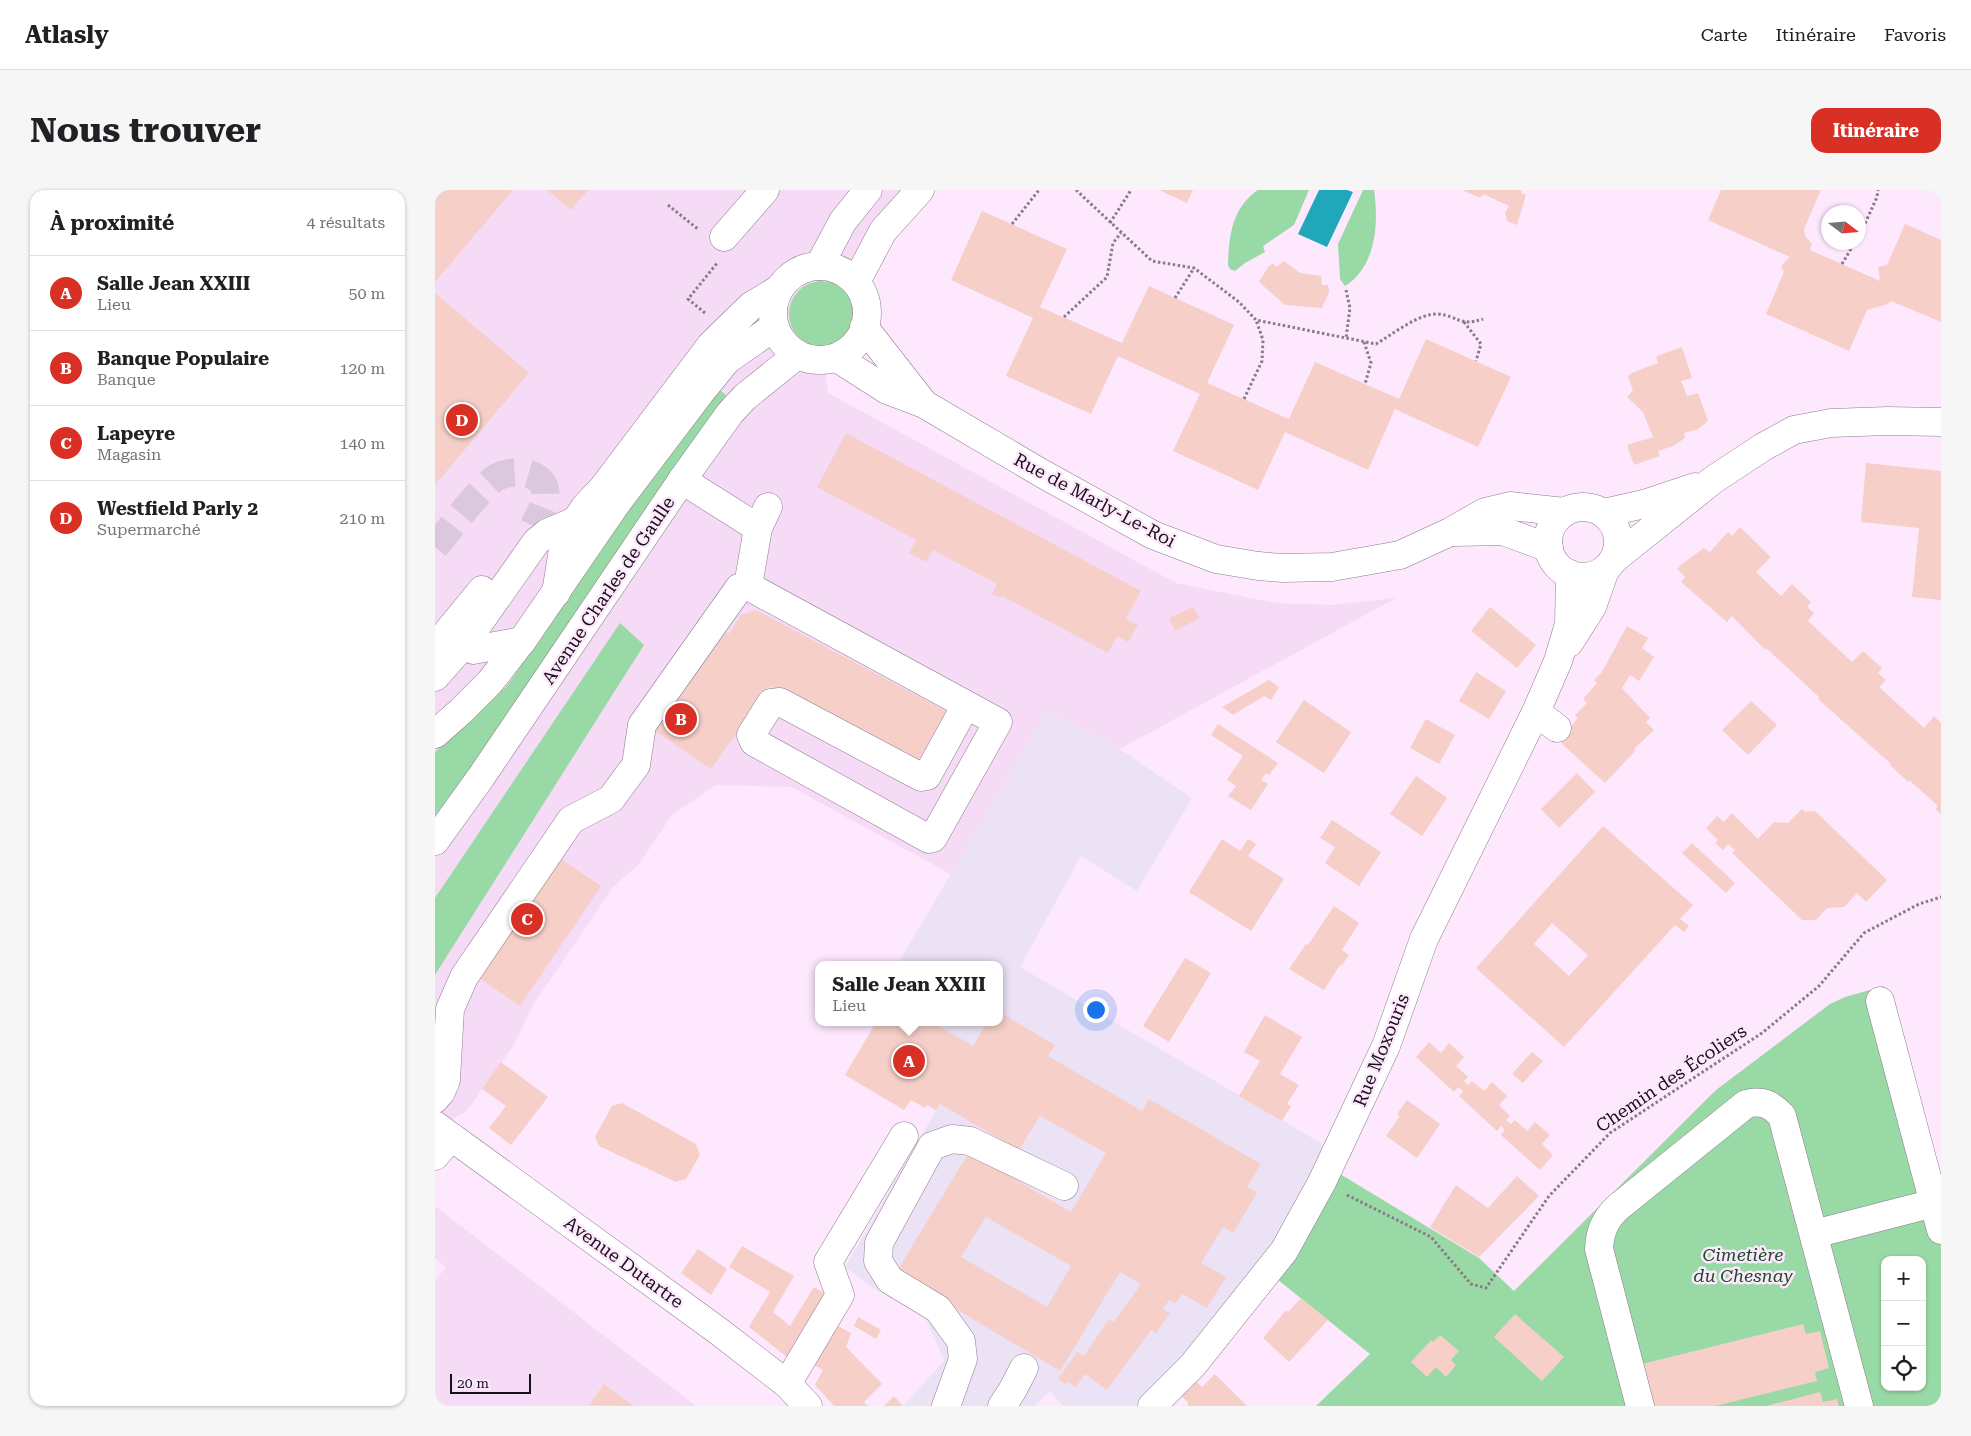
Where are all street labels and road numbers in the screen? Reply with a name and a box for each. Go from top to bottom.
street label: Rue de Marly-Le-Roi [1011,449,1180,552]
street label: Avenue Charles de Gaulle [537,492,679,688]
street label: Rue Moxouris [1349,991,1413,1109]
street label: Chemin des Écoliers [1592,1020,1750,1136]
street label: Avenue Dutartre [560,1212,688,1312]

